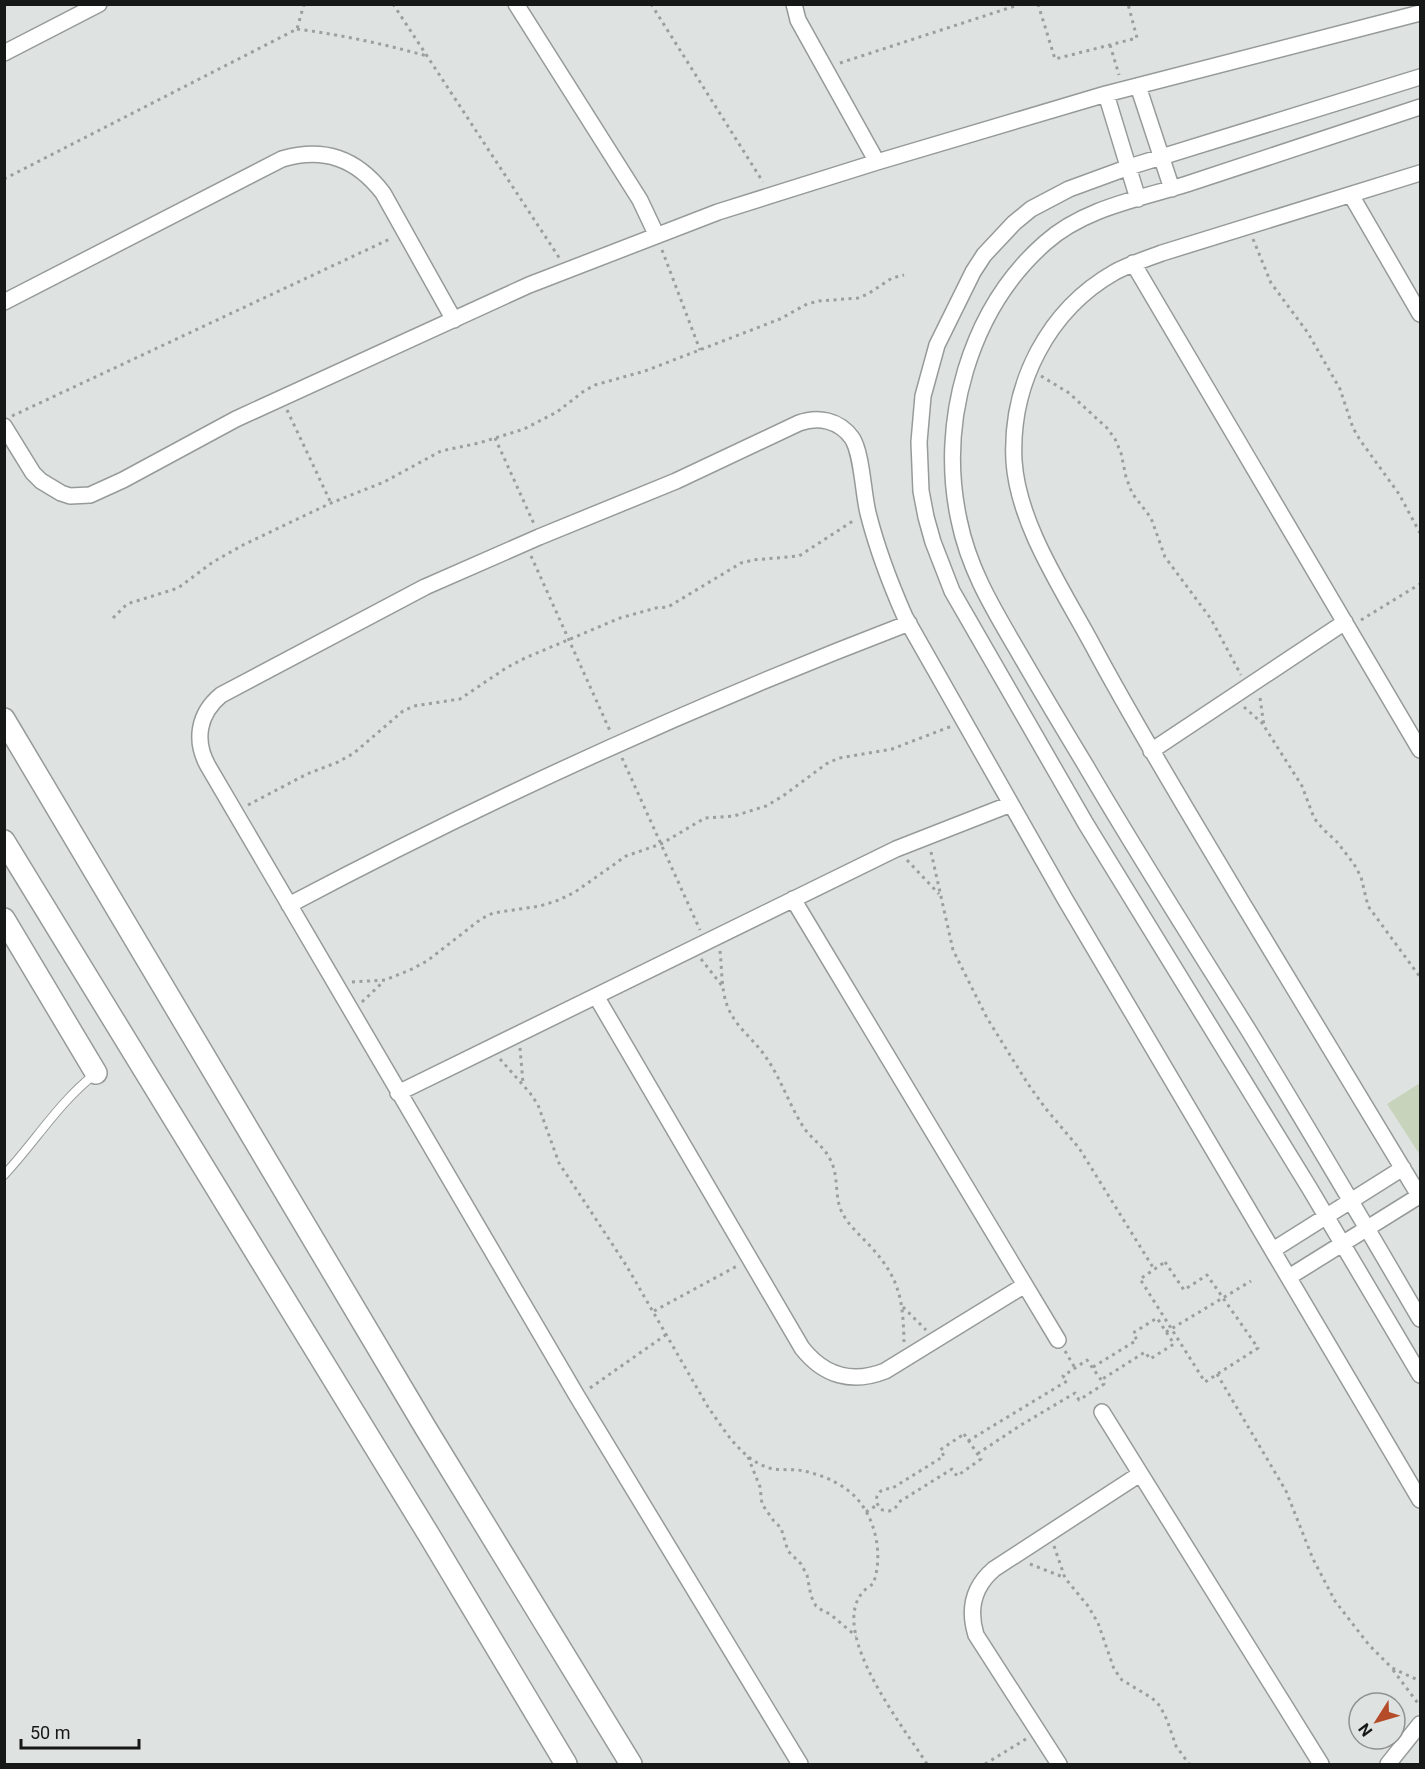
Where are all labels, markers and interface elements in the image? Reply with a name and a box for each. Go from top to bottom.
north arrow [1347,1691,1407,1751]
scale bar [21,1712,140,1750]
text: N [1354,1719,1376,1740]
text: 50 m [30,1722,70,1743]

